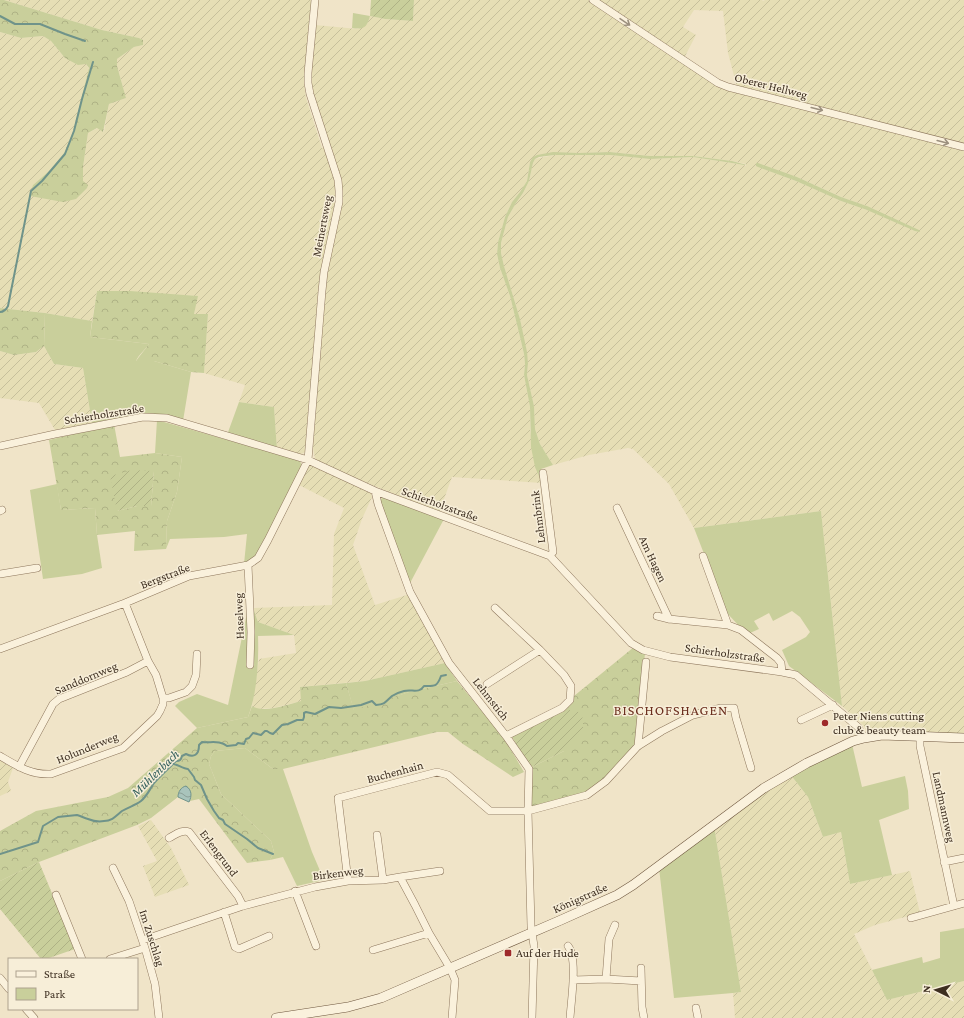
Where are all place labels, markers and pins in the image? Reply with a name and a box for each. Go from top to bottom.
place label: Peter Niens cutting club & beauty team [833,709,926,737]
marker: Peter Niens cutting club & beauty team [820,718,830,728]
place label: Auf der Hude [516,946,579,960]
marker: Auf der Hude [503,948,513,958]

